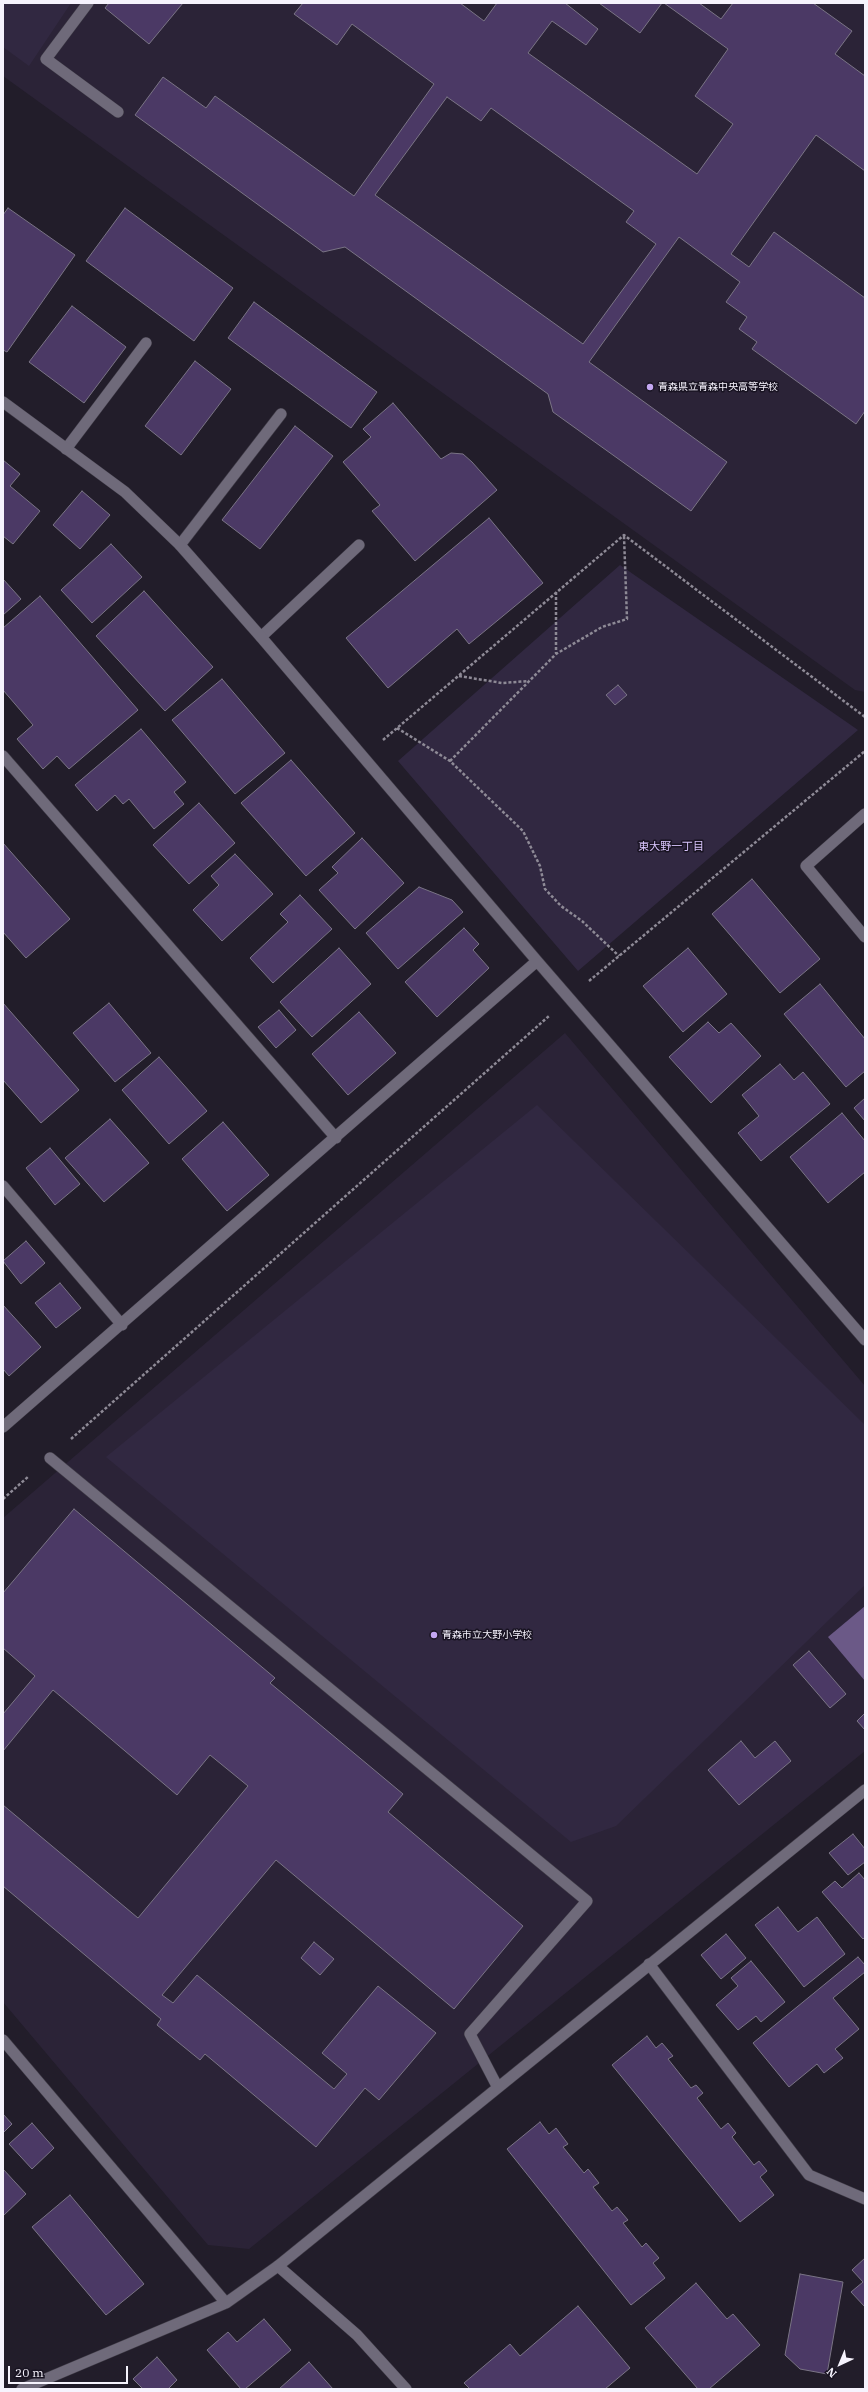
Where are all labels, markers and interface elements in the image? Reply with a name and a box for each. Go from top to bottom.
place label: 青森県立青森中央高等学校 [658,381,778,393]
marker: 青森県立青森中央高等学校 [645,382,655,392]
district label: 東大野一丁目 [638,840,704,854]
place label: 青森市立大野小学校 [442,1629,532,1641]
marker: 青森市立大野小学校 [429,1630,439,1640]
north arrow [820,2344,860,2384]
scale bar [10,2358,130,2384]
text: 20 m [15,2365,44,2380]
text: N [824,2365,840,2381]

